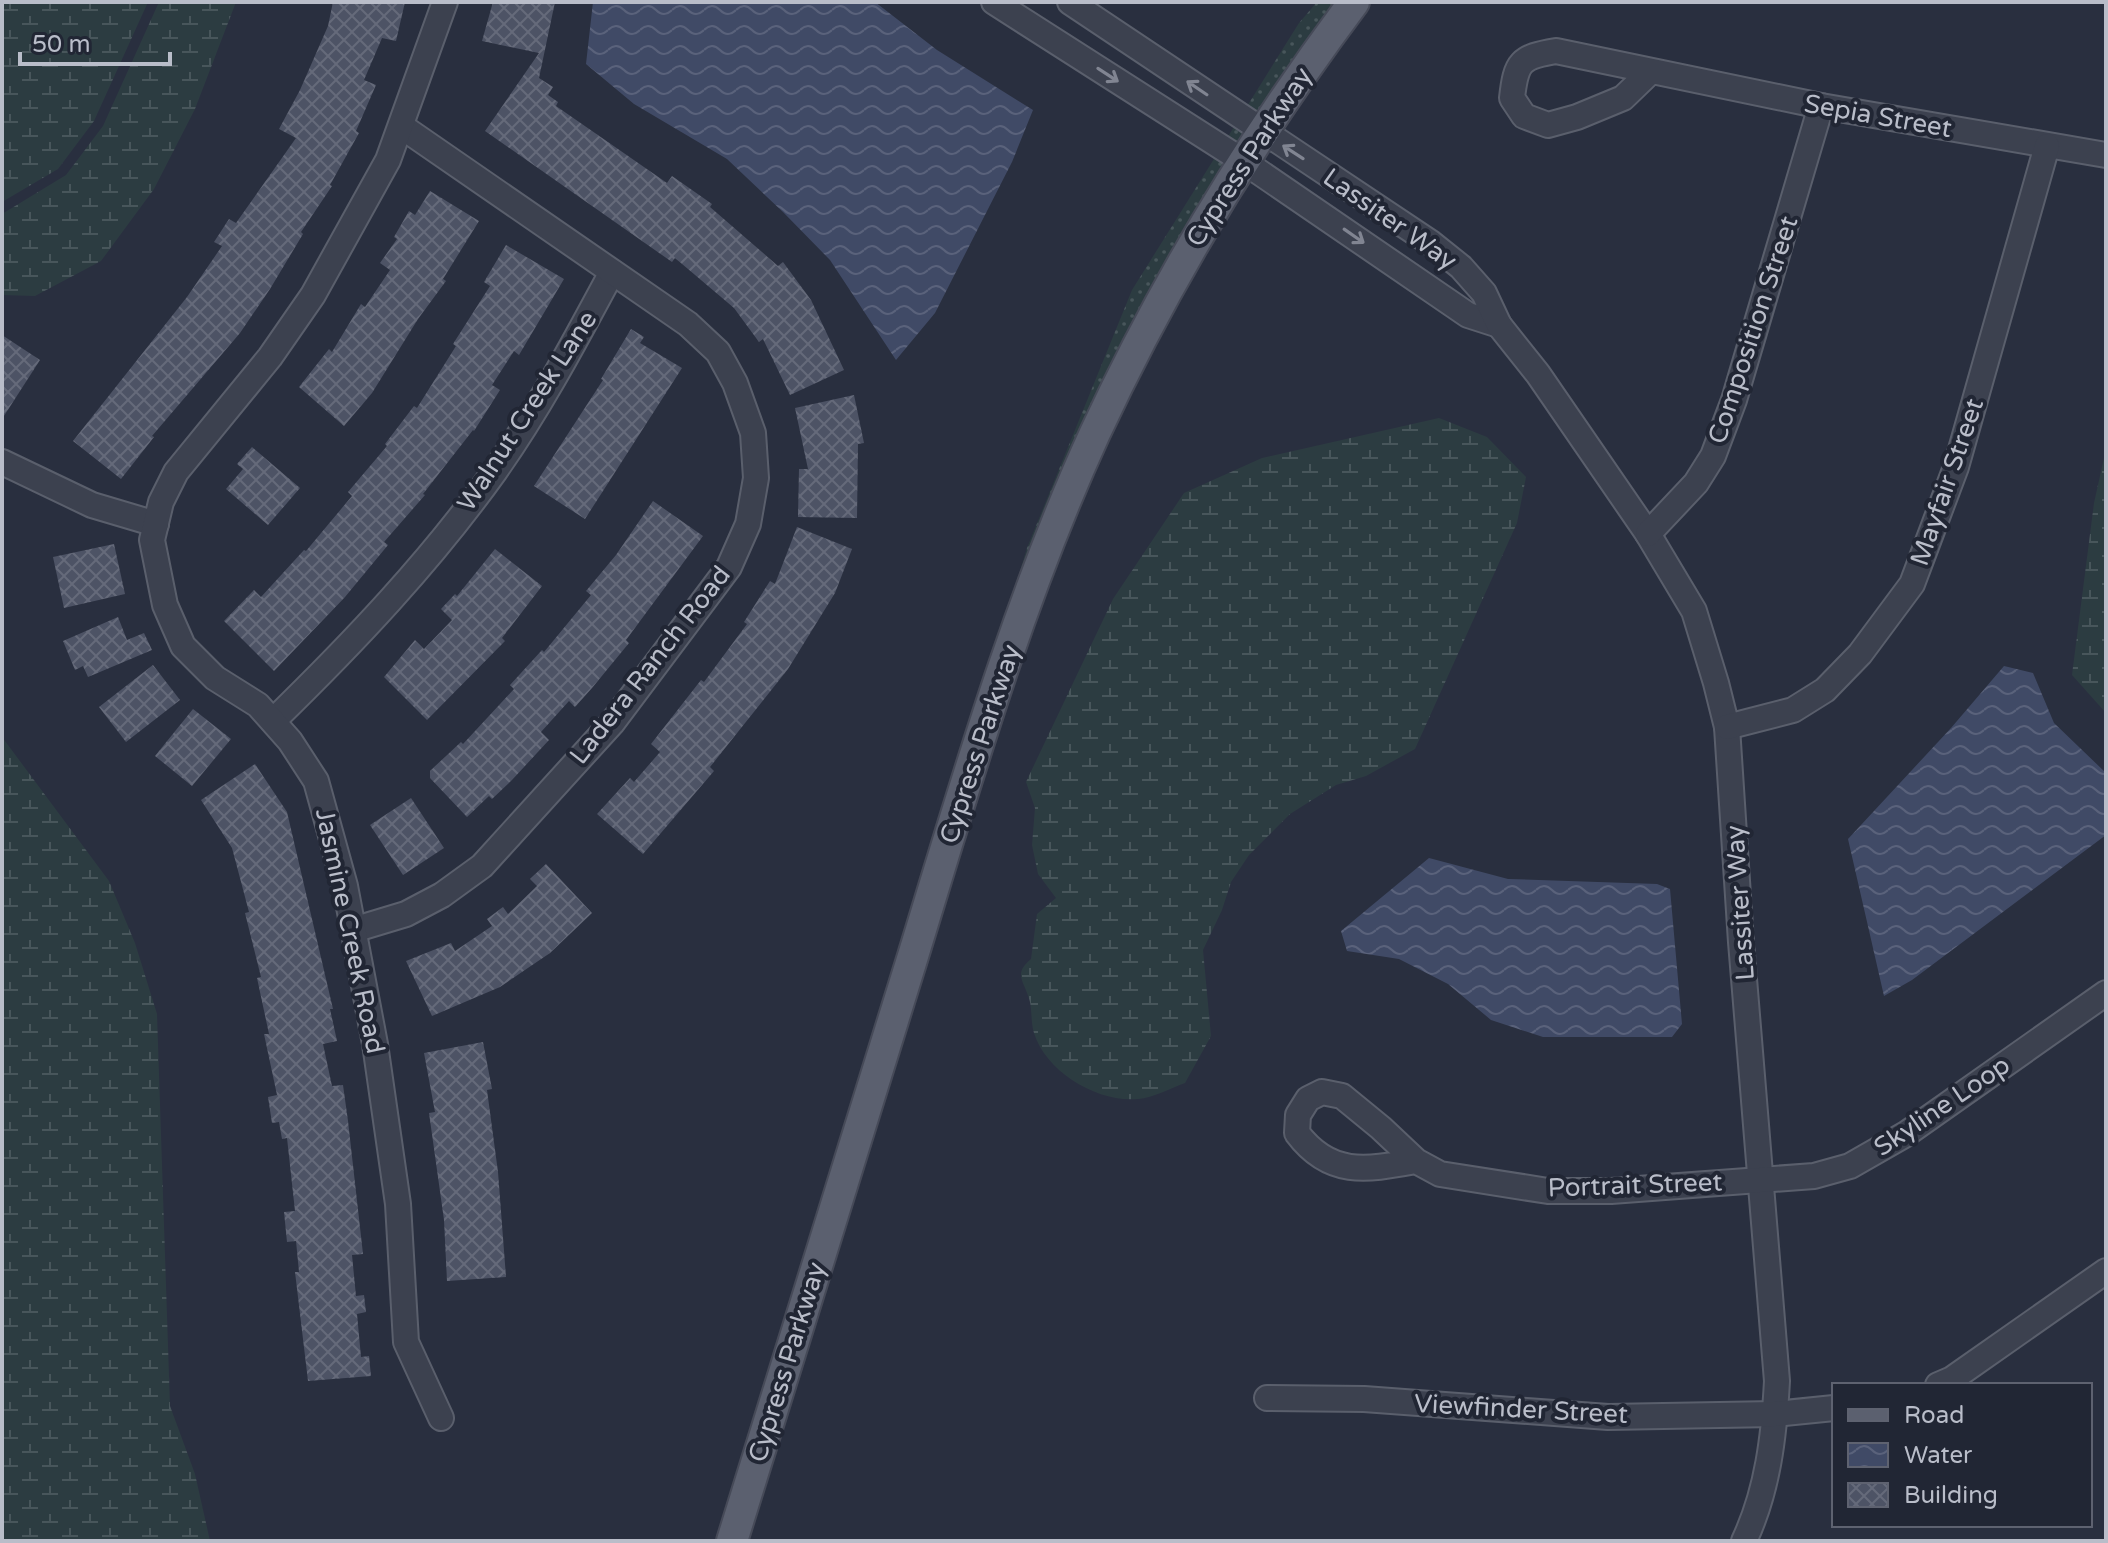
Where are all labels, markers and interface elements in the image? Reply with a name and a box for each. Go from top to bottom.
scale bar [20,16,170,66]
text: 50 m [32,30,90,59]
street label: Cypress Parkway [1180,62,1319,252]
one-way arrow [1096,67,1119,83]
one-way arrow [1187,80,1209,96]
street label: Sepia Street [1802,88,1954,144]
one-way arrow [1282,143,1304,160]
street label: Lassiter Way [1317,162,1463,276]
street label: Composition Street [1702,212,1804,448]
one-way arrow [1342,228,1364,244]
street label: Walnut Creek Lane [451,305,603,517]
street label: Mayfair Street [1904,394,1990,570]
street label: Ladera Ranch Road [563,560,737,770]
street label: Cypress Parkway [933,641,1027,847]
street label: Jasmine Creek Road [309,805,391,1057]
street label: Lassiter Way [1719,824,1761,982]
street label: Skyline Loop [1868,1049,2016,1163]
street label: Portrait Street [1547,1166,1723,1204]
street label: Cypress Parkway [742,1258,832,1466]
legend [1832,1383,2092,1527]
street label: Viewfinder Street [1413,1388,1629,1430]
text: Road [1904,1401,1964,1430]
text: Water [1904,1441,1973,1470]
text: Building [1904,1481,1998,1510]

